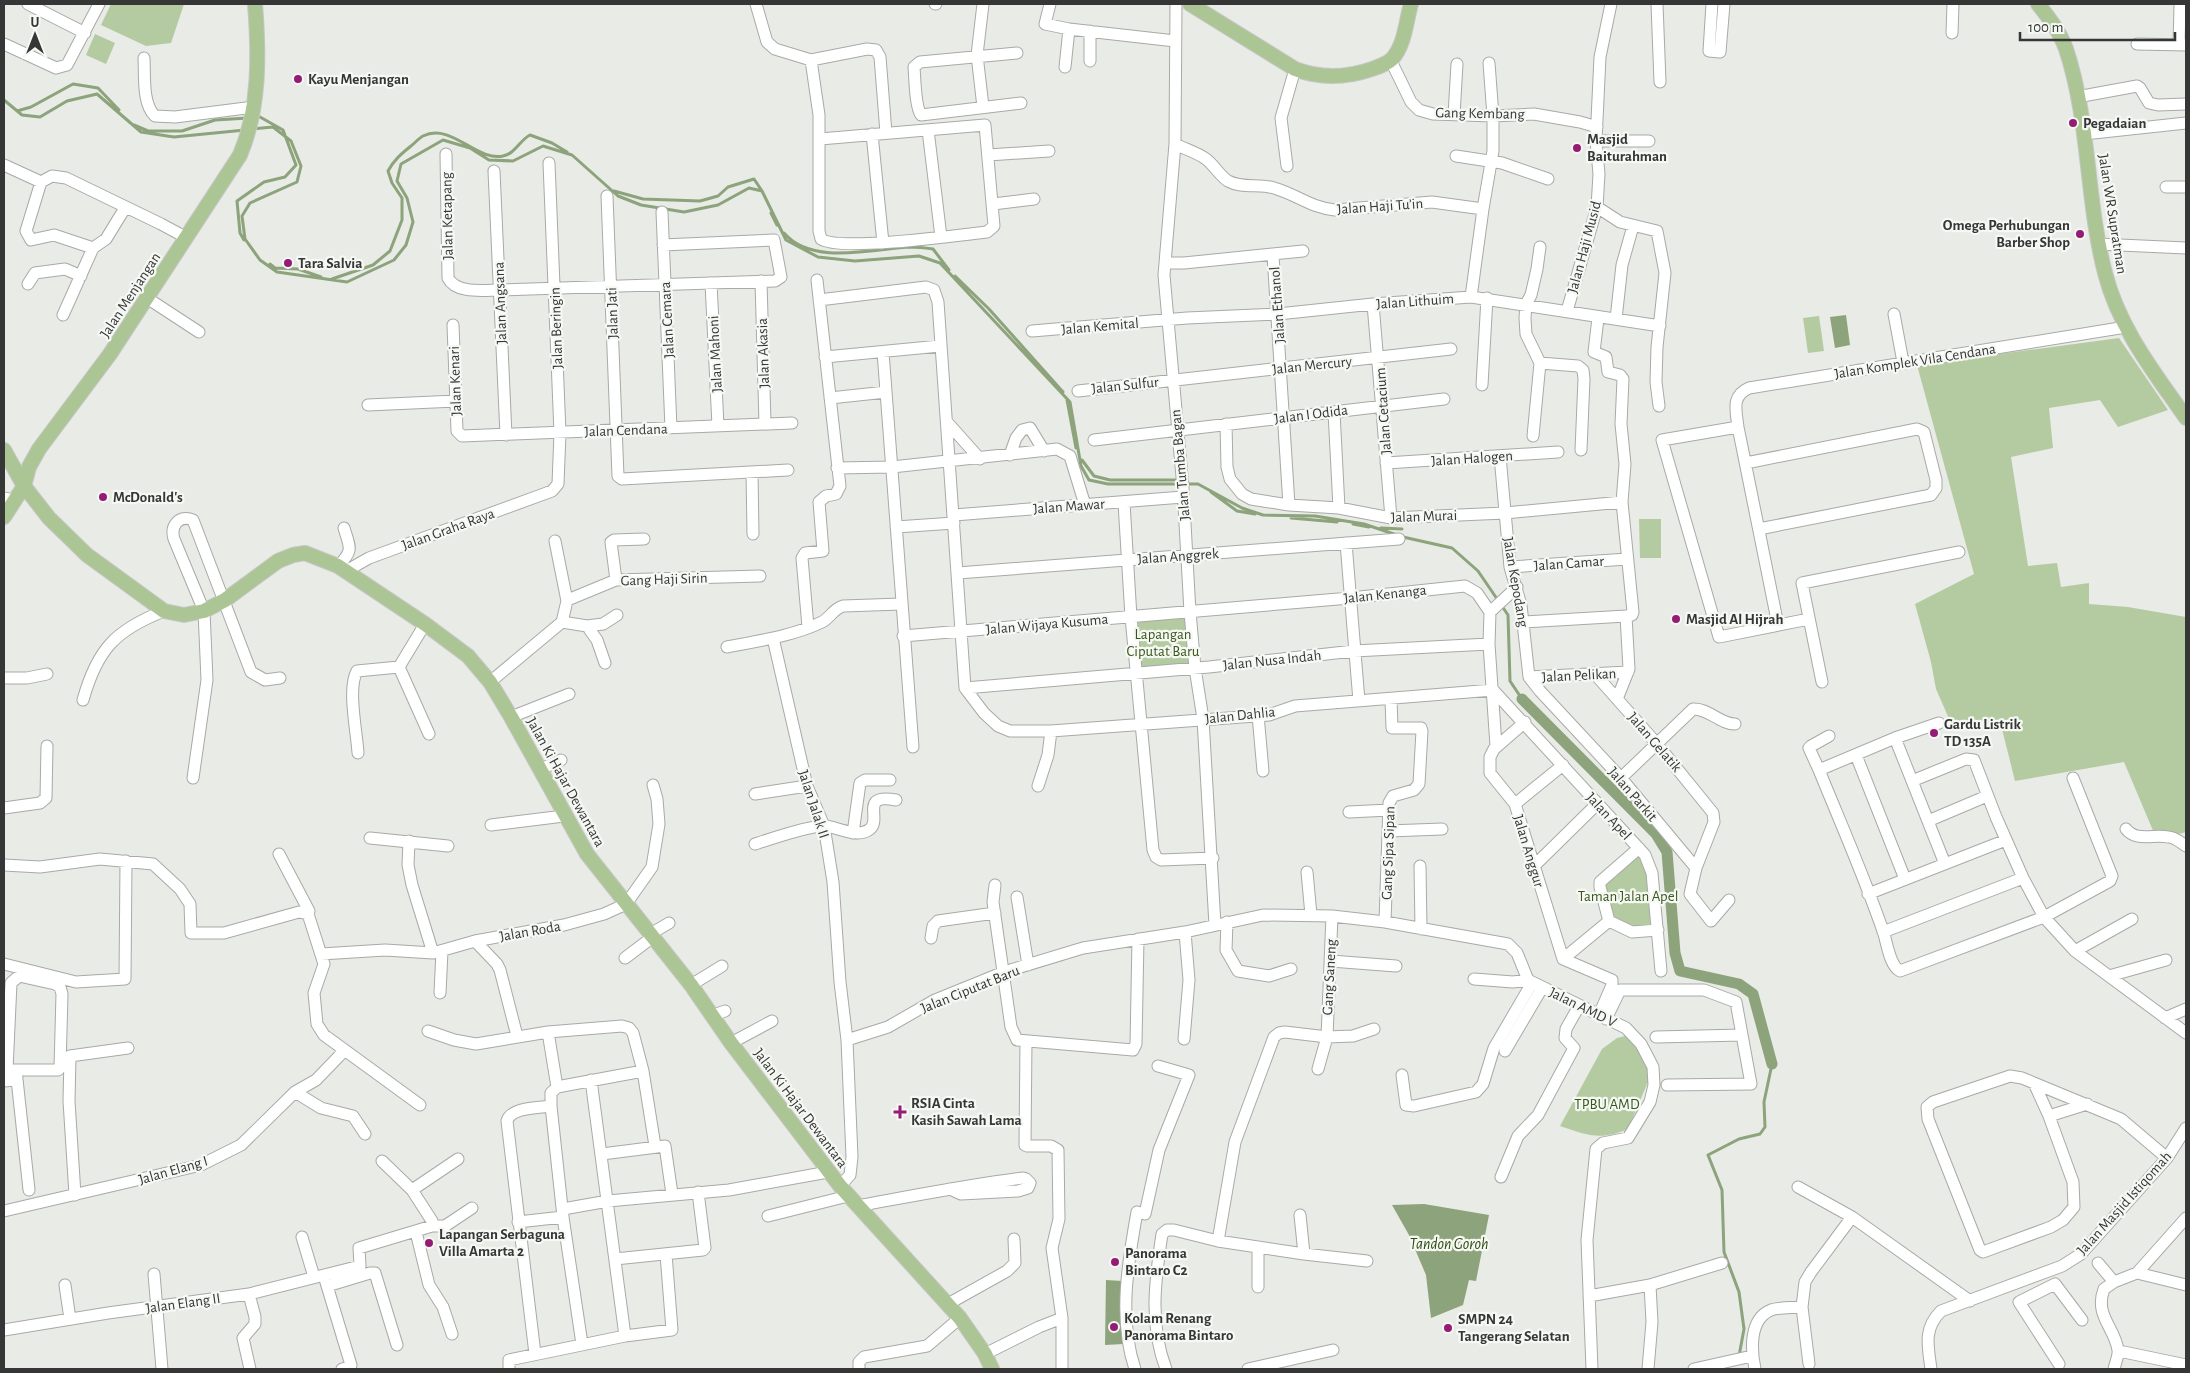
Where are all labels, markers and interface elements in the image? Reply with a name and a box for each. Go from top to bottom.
north arrow [10,10,60,60]
scale bar [2020,10,2175,42]
text: U [31,16,40,30]
text: 100 m [2028,20,2063,35]
place label: Kayu Menjangan [308,72,409,87]
marker: Kayu Menjangan [292,73,304,85]
street label: Gang Kembang [1435,105,1526,122]
place label: Pegadaian [2083,116,2146,131]
marker: Pegadaian [2067,117,2079,129]
place label: Masjid Baiturahman [1587,132,1667,164]
marker: Masjid Baiturahman [1571,142,1583,154]
street label: Jalan WR Supratman [2096,153,2129,275]
street label: Jalan Ketapang [439,171,456,260]
street label: Jalan Haji Tu’in [1336,196,1424,217]
street label: Jalan Haji Musid [1565,199,1604,295]
place label: Omega Perhubungan Barber Shop [1943,218,2070,250]
marker: Omega Perhubungan Barber Shop [2074,228,2086,240]
street label: Jalan Menjangan [97,250,163,341]
place label: Tara Salvia [298,256,362,271]
marker: Tara Salvia [282,257,294,269]
street label: Jalan Angsana [492,261,509,344]
street label: Jalan Ethanol [1267,266,1288,344]
street label: Jalan Cemara [658,281,677,359]
street label: Jalan Beringin [548,287,565,369]
street label: Jalan Jati [604,287,621,339]
street label: Jalan Lithuim [1376,291,1454,312]
street label: Jalan Mahoni [706,315,725,393]
street label: Jalan Kemital [1061,316,1139,337]
street label: Jalan Akasia [755,318,772,388]
street label: Jalan Komplek Vila Cendana [1833,341,1997,382]
street label: Jalan Kenari [447,346,464,416]
street label: Jalan Mercury [1272,354,1353,377]
street label: Jalan Cetacium [1373,367,1394,455]
street label: Jalan Sulfur [1091,375,1159,396]
street label: Jalan I Odida [1273,403,1349,426]
street label: Jalan Tumba Bagan [1168,409,1193,521]
street label: Jalan Cendana [584,422,668,439]
street label: Jalan Halogen [1431,448,1513,469]
place label: McDonald's [113,490,183,505]
marker: McDonald's [97,491,109,503]
street label: Jalan Mawar [1033,496,1106,516]
street label: Jalan Graha Raya [400,506,497,553]
street label: Jalan Murai [1391,508,1457,525]
street label: Jalan Kepodang [1500,536,1531,629]
street label: Jalan Anggrek [1137,546,1219,567]
street label: Jalan Camar [1534,554,1605,573]
street label: Gang Haji Sirin [620,570,708,589]
street label: Jalan Kenanga [1343,583,1427,606]
street label: Jalan Wijaya Kusuma [985,612,1109,637]
place label: Masjid Al Hijrah [1686,612,1783,627]
marker: Masjid Al Hijrah [1670,613,1682,625]
park label: Lapangan Ciputat Baru [1126,627,1200,659]
street label: Jalan Nusa Indah [1222,648,1322,673]
street label: Jalan Pelikan [1541,666,1617,685]
street label: Jalan Dahlia [1204,704,1276,727]
street label: Jalan Gelatik [1625,710,1684,775]
street label: Jalan Ki Hajar Dewantara [524,715,607,850]
place label: Gardu Listrik TD 135A [1944,717,2022,749]
marker: Gardu Listrik TD 135A [1928,727,1940,739]
street label: Jalan Parkit [1605,764,1660,824]
street label: Jalan Jalak II [795,768,832,840]
street label: Jalan Apel [1583,790,1634,843]
street label: Gang Sipa Sipan [1379,806,1398,900]
street label: Jalan Anggur [1510,813,1547,889]
park label: Taman Jalan Apel [1578,889,1678,904]
street label: Jalan Roda [498,919,562,944]
street label: Gang Saneng [1320,938,1339,1016]
street label: Jalan Ciputat Baru [919,963,1022,1016]
street label: Jalan AMD V [1547,985,1619,1030]
street label: Jalan Ki Hajar Dewantara [751,1046,850,1171]
place label: RSIA Cinta Kasih Sawah Lama [911,1096,1022,1128]
park label: TPBU AMD [1574,1097,1640,1112]
marker: RSIA Cinta Kasih Sawah Lama [893,1105,907,1119]
street label: Jalan Masjid Istiqomah [2074,1149,2175,1258]
street label: Jalan Elang I [137,1153,209,1188]
place label: Lapangan Serbaguna Villa Amarta 2 [439,1227,565,1259]
water label: Tandon Goroh [1409,1236,1489,1252]
marker: Lapangan Serbaguna Villa Amarta 2 [423,1237,435,1249]
place label: Panorama Bintaro C2 [1125,1246,1187,1278]
marker: Panorama Bintaro C2 [1109,1256,1121,1268]
street label: Jalan Elang II [145,1291,221,1316]
place label: Kolam Renang Panorama Bintaro [1124,1311,1233,1343]
place label: SMPN 24 Tangerang Selatan [1458,1312,1570,1344]
marker: Kolam Renang Panorama Bintaro [1108,1321,1120,1333]
marker: SMPN 24 Tangerang Selatan [1442,1322,1454,1334]

